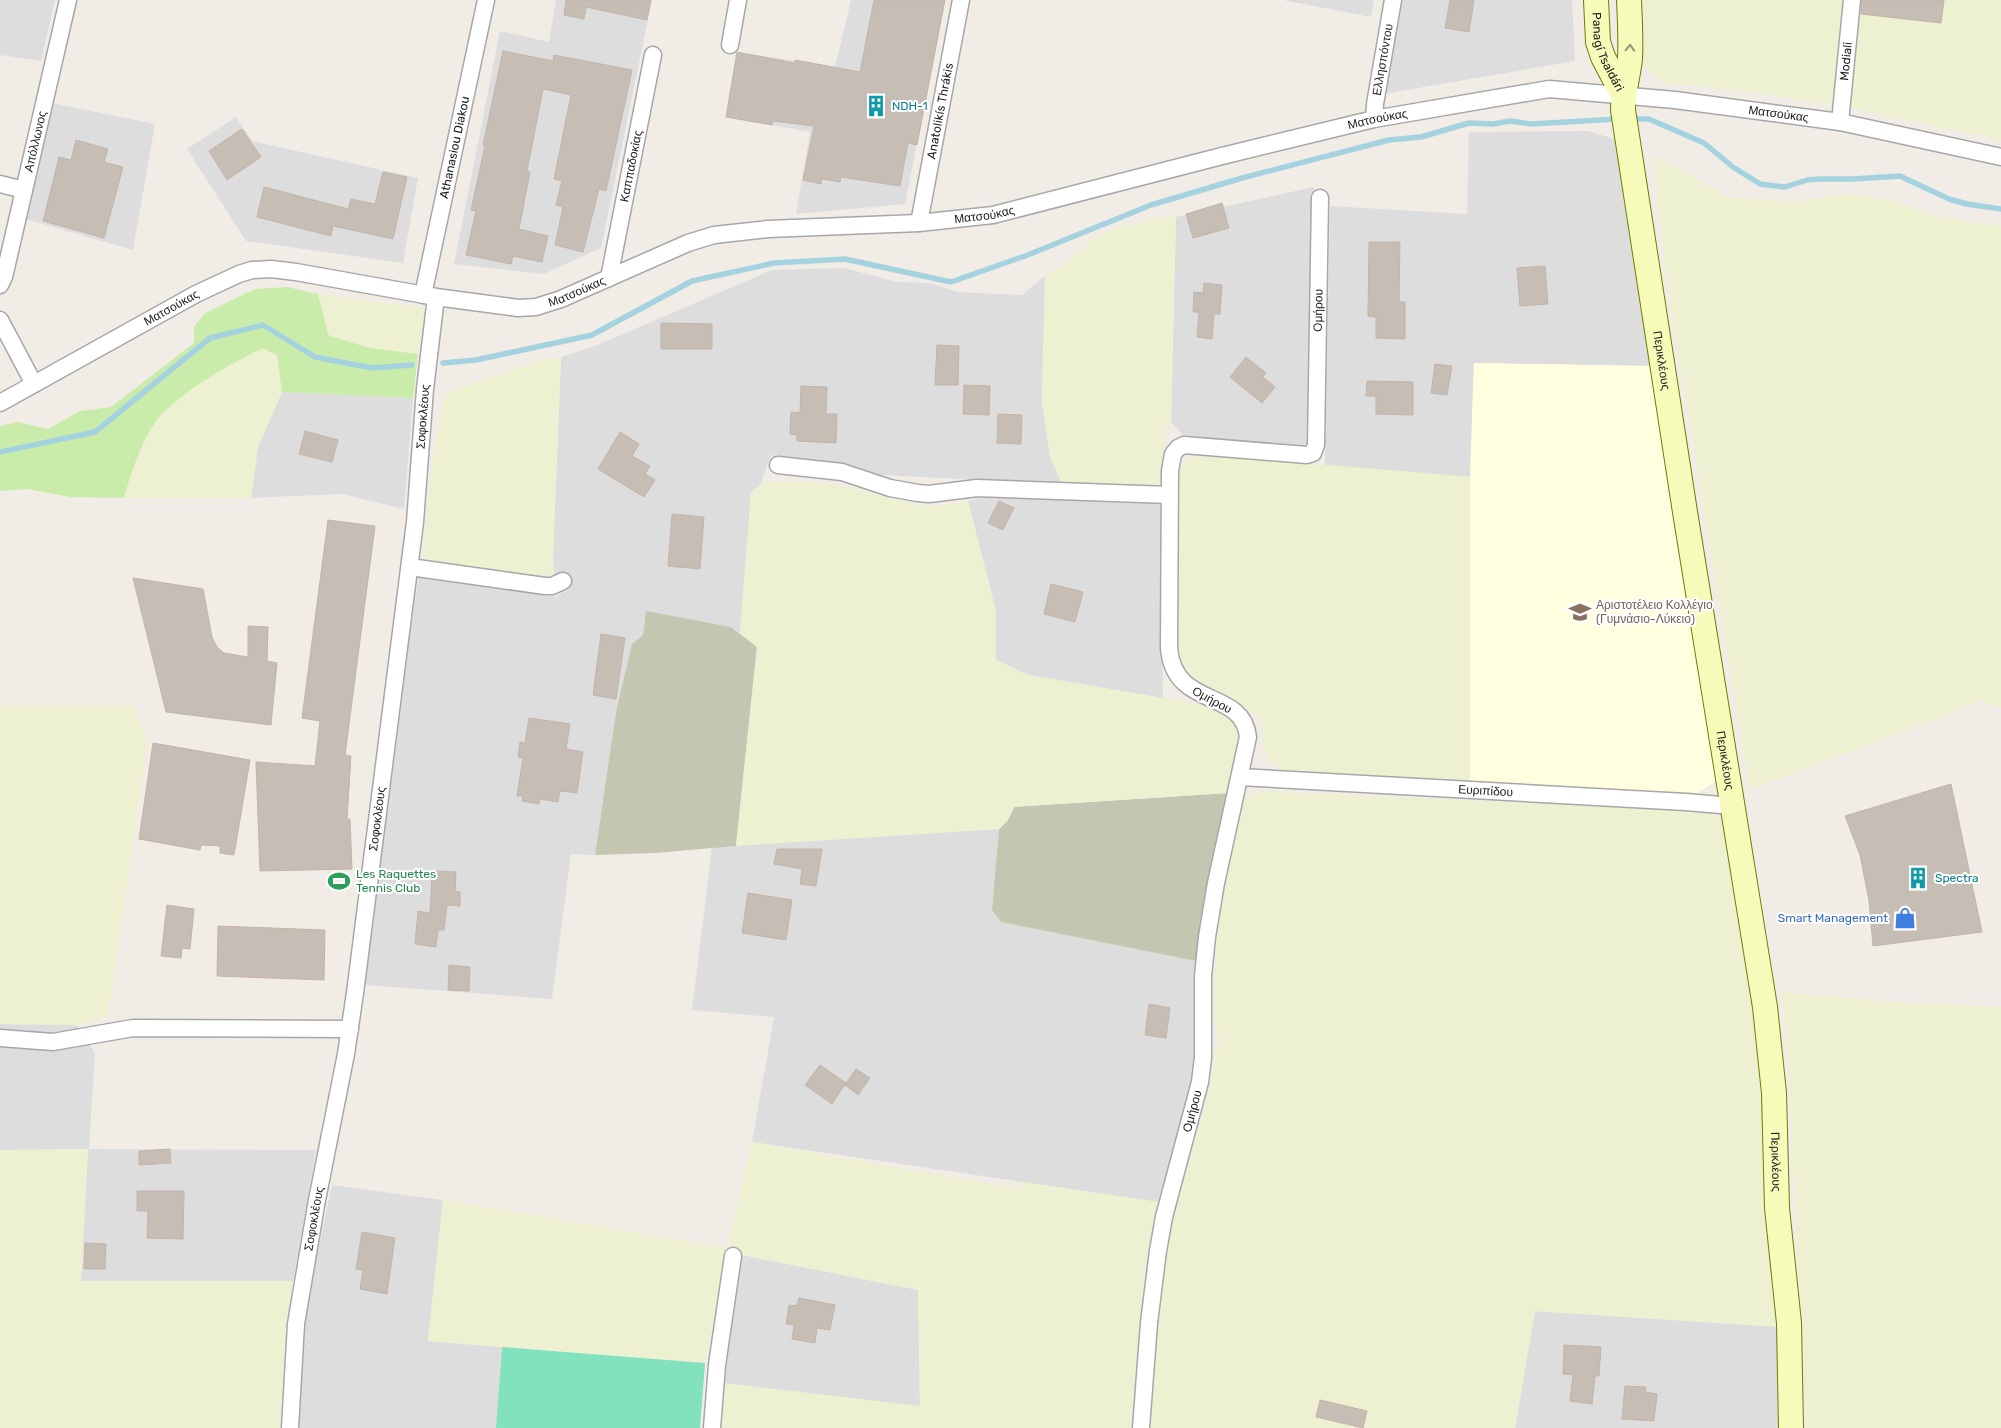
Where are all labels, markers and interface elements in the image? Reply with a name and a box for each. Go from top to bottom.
street label: Panagí Tsaldári [1590,12,1627,94]
street label: Ελλησπόντου [1370,23,1396,97]
street label: Modiali [1837,41,1855,81]
one-way arrow [1625,44,1635,52]
street label: Anatolikís Thrákis [924,62,956,160]
building icon: NDH-1 [863,93,889,119]
street label: Athanasiou Diakou [437,95,472,200]
place label: NDH-1 [892,99,928,113]
street label: Ματσούκας [1747,103,1810,125]
street label: Ματσούκας [1346,106,1409,132]
street label: Απόλλωνος [21,109,49,174]
street label: Καππαδοκίας [617,129,645,203]
street label: Ματσούκας [953,203,1016,226]
street label: Ματσούκας [546,273,608,310]
street label: Ματσούκας [141,287,201,329]
street label: Ομήρου [1311,289,1326,332]
street label: Περικλέους [1650,330,1673,391]
street label: Σοφοκλέους [414,383,433,449]
place label: Αριστοτέλειο Κολλέγιο (Γυμνάσιο-Λύκειο) [1596,598,1713,626]
school or university icon: Αριστοτέλειο Κολλέγιο (Γυμνάσιο-Λύκειο) [1567,599,1593,625]
street label: Ομήρου [1190,684,1234,716]
street label: Περικλέους [1713,730,1737,791]
street label: Ευριπίδου [1458,782,1513,799]
street label: Σοφοκλέους [366,786,388,852]
building icon: Spectra [1905,865,1931,891]
place label: Les Raquettes Tennis Club [356,867,436,895]
sports icon: Les Raquettes Tennis Club [326,868,352,894]
place label: Spectra [1935,871,1979,885]
shop icon: Smart Management [1892,905,1918,931]
place label: Smart Management [1778,911,1888,925]
street label: Ομήρου [1180,1088,1205,1134]
street label: Περικλέους [1768,1132,1784,1192]
street label: Σοφοκλέους [302,1185,327,1252]

